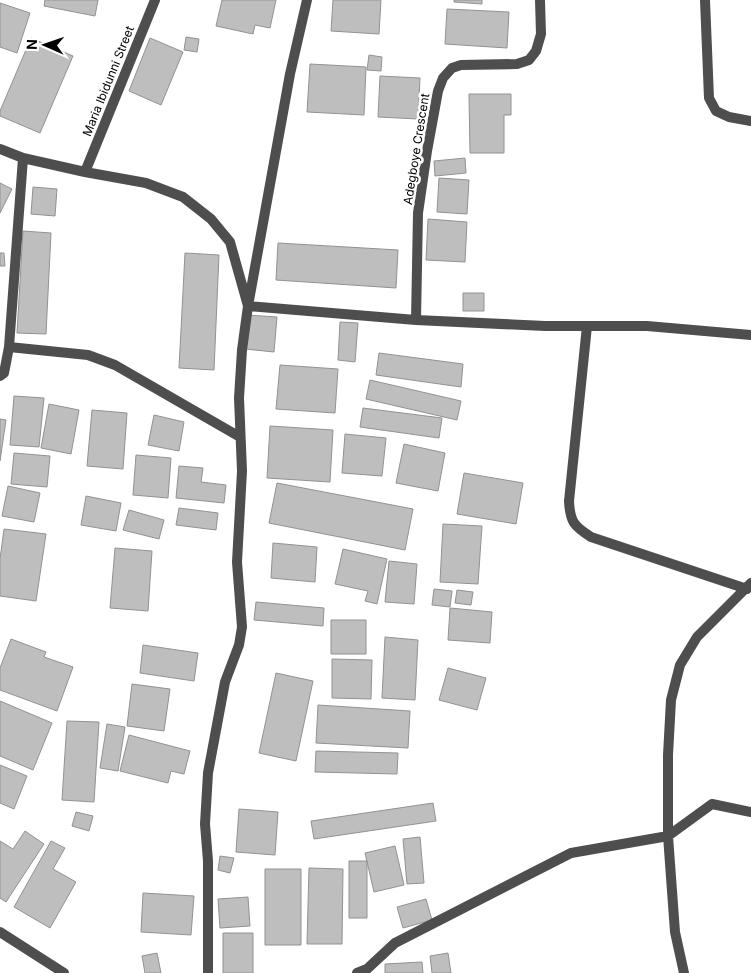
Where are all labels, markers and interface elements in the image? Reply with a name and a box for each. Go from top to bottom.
north arrow [20,20,70,70]
street label: Maria Ibidunni Street [79,24,137,138]
text: N [23,39,40,50]
street label: Adegboye Crescent [400,92,432,206]

